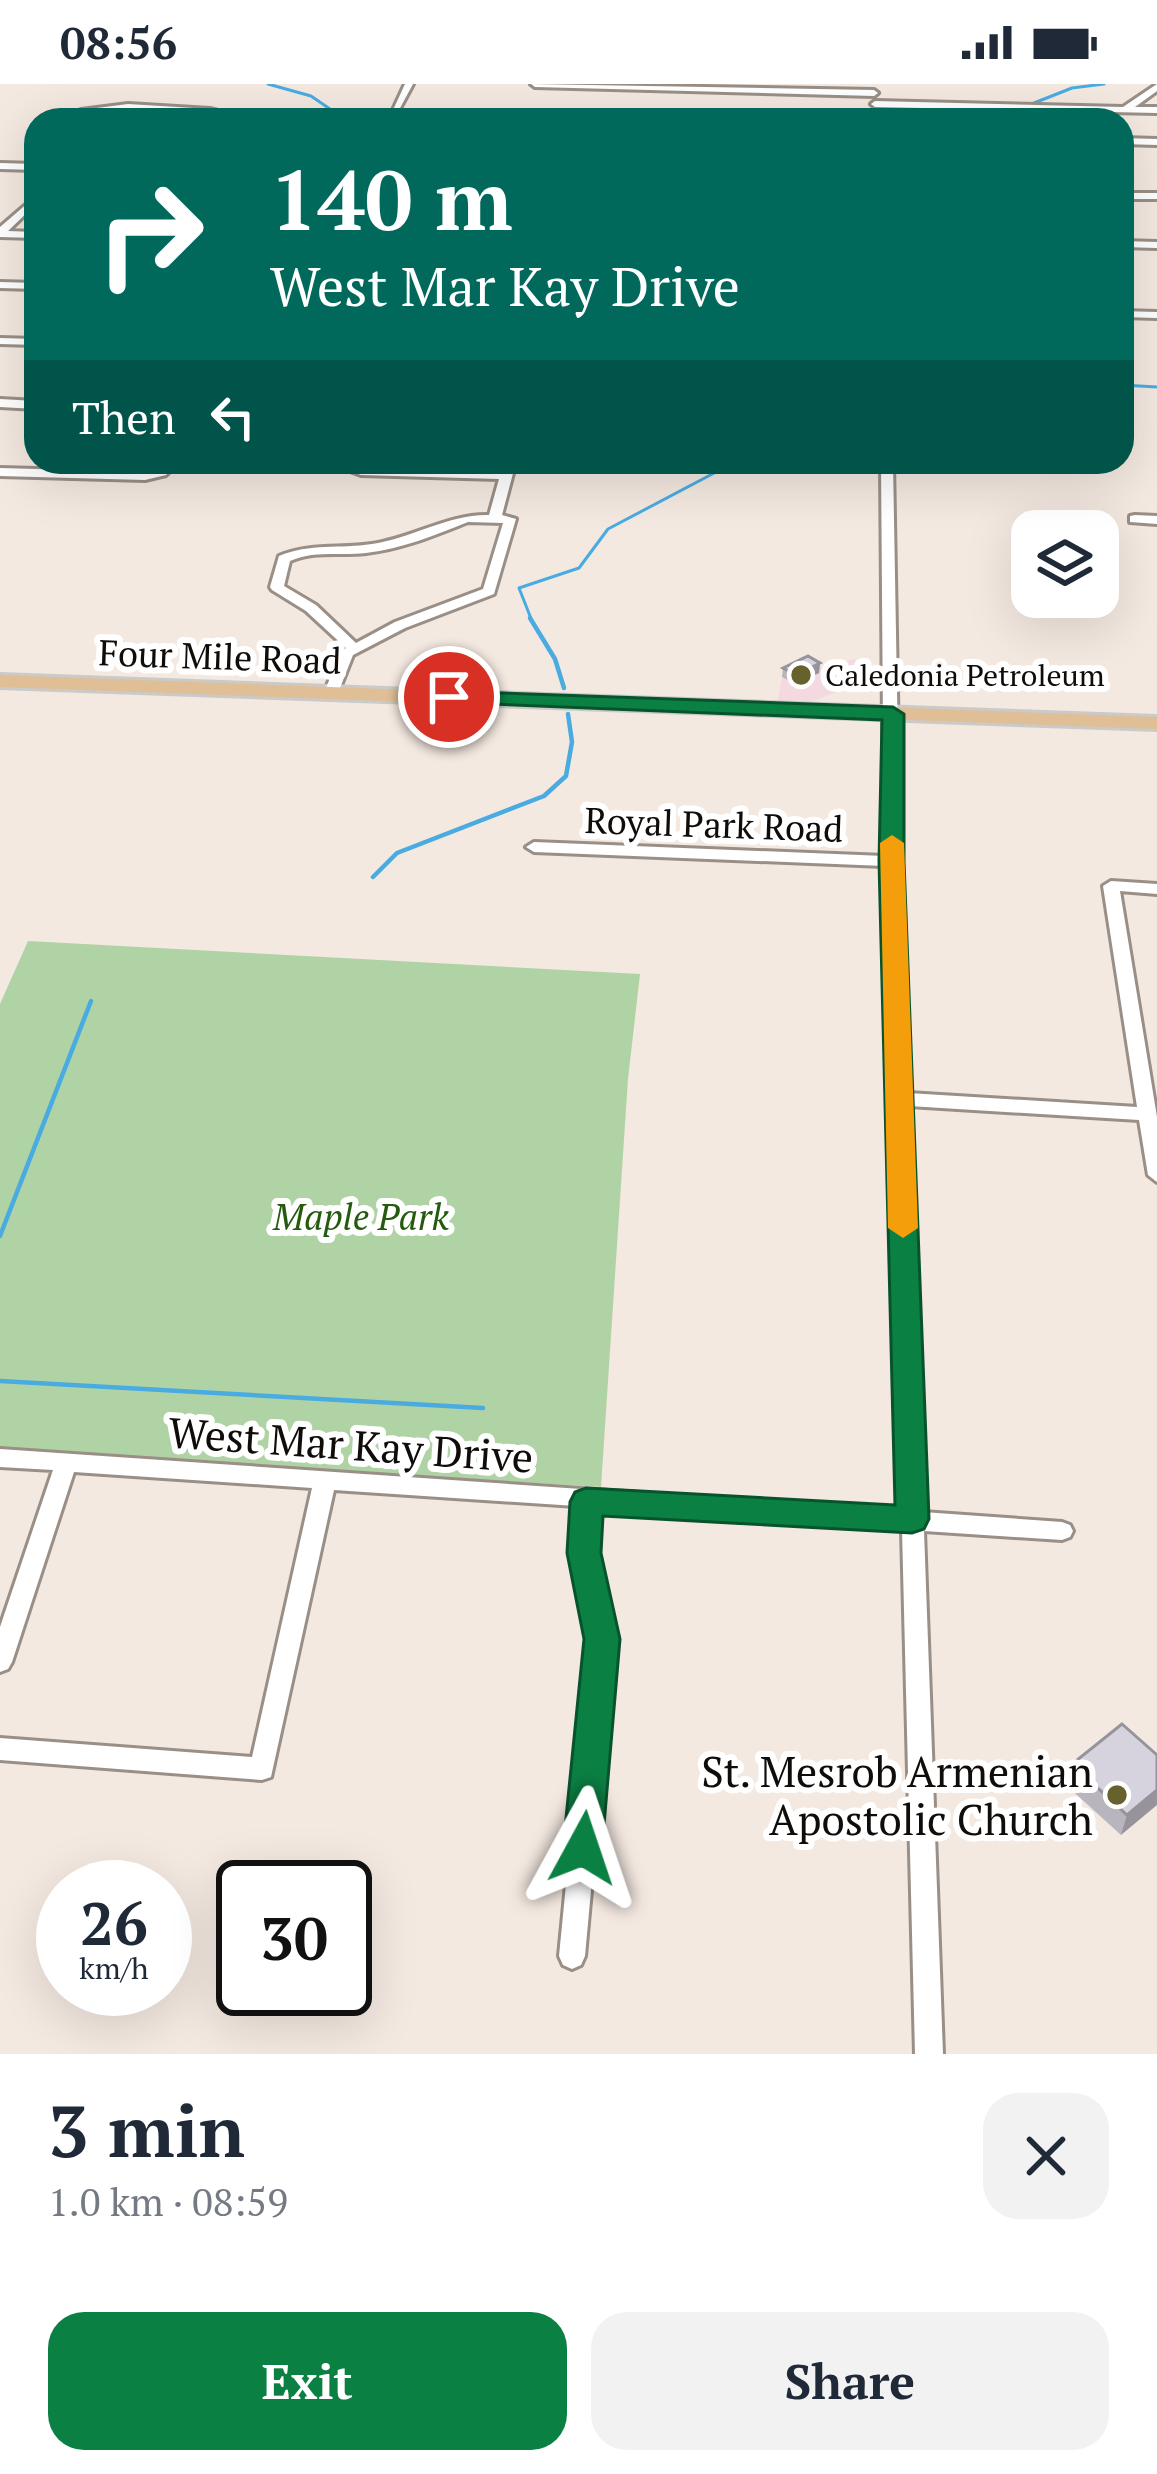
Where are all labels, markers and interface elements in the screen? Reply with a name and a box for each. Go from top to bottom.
text: 08:56 [60,12,177,72]
text: 140 m [270,143,513,254]
icon: right [72,156,228,312]
text: West Mar Kay Drive [270,250,740,321]
icon: left [200,384,266,450]
text: Then [72,387,176,447]
map controls [1011,510,1119,618]
button: layers [1011,510,1119,618]
street label: Four Mile Road [98,628,342,684]
pin [398,646,500,748]
place label: Caledonia Petroleum [825,655,1105,695]
marker: Caledonia Petroleum [788,662,814,688]
icon: arrive [416,664,482,730]
street label: Royal Park Road [584,796,844,852]
park label: Maple Park [272,1193,450,1240]
street label: West Mar Kay Drive [167,1403,535,1485]
place label: St. Mesrob Armenian Apostolic Church [701,1743,1093,1847]
marker: St. Mesrob Armenian Apostolic Church [1104,1782,1130,1808]
position arrow [520,1785,646,1911]
speed limit sign: 30 [216,1860,372,2016]
text: 26 [80,1883,148,1962]
text: km/h [79,1948,149,1988]
text: 3 min [48,2082,245,2178]
button: close [983,2093,1109,2219]
text: 1.0 km · 08:59 [48,2175,288,2227]
button: Exit [48,2312,567,2450]
button: Share [591,2312,1109,2450]

